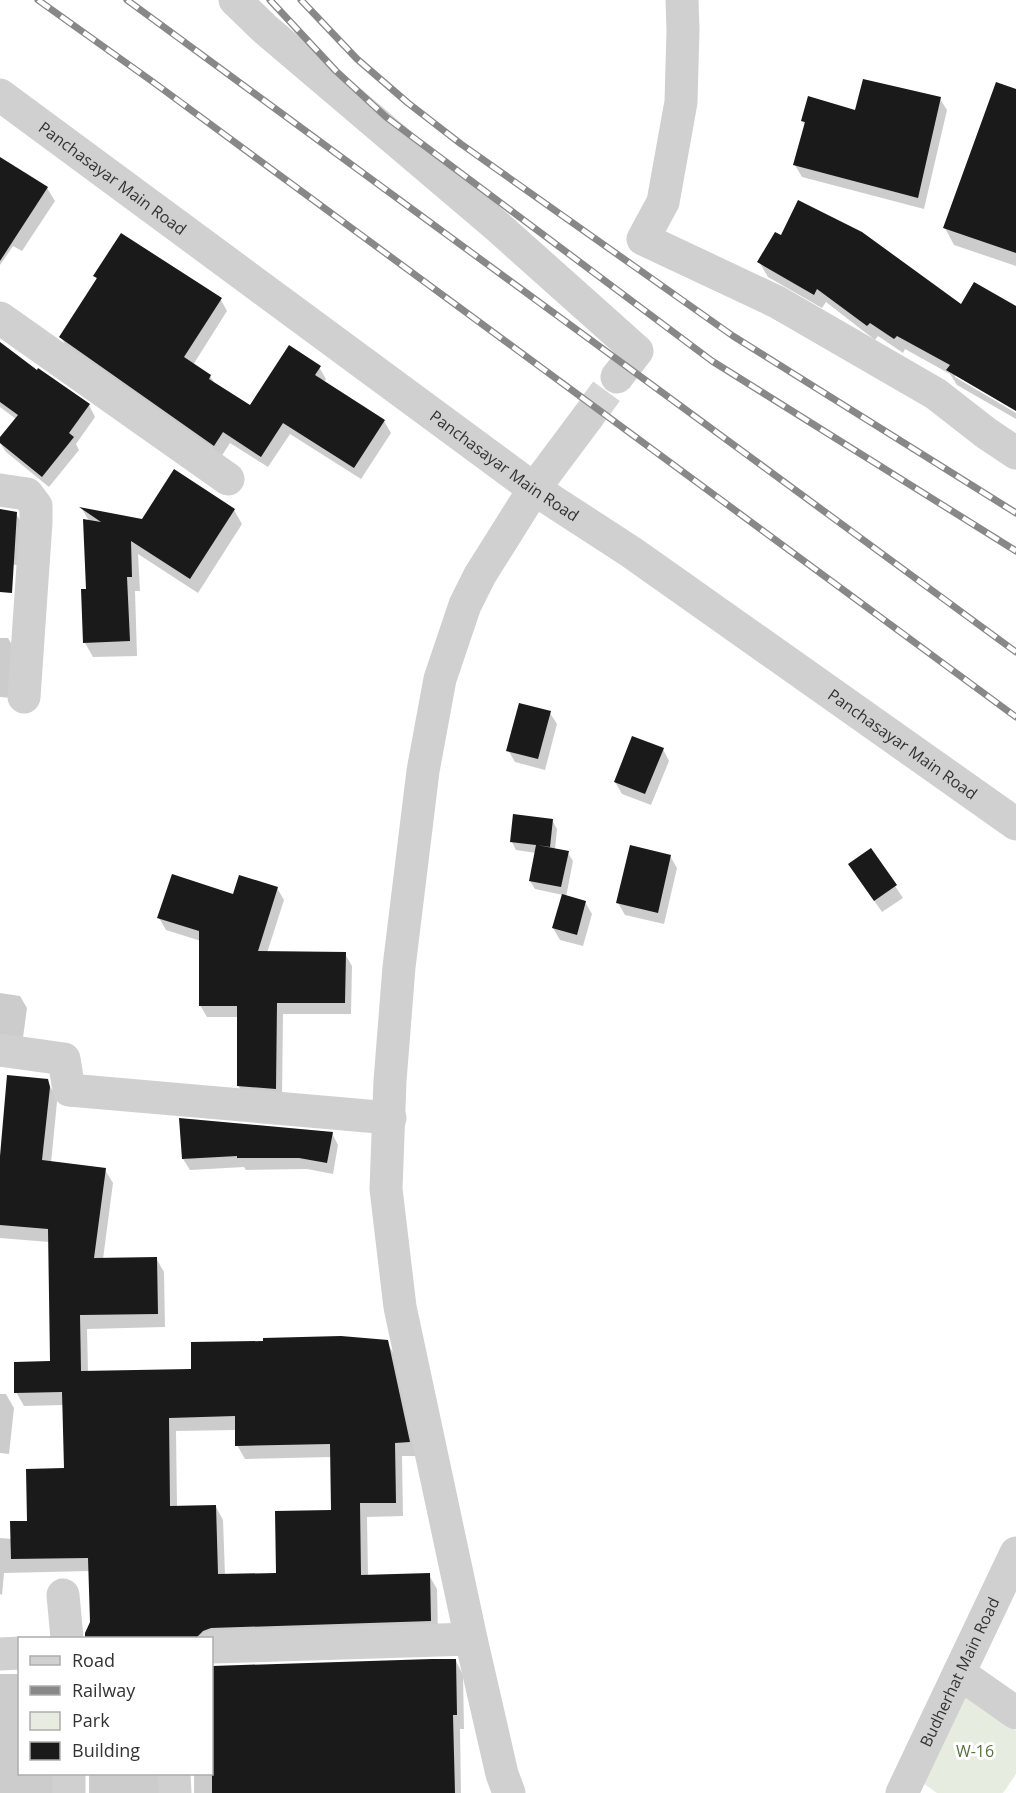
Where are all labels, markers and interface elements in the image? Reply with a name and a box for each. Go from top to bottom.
street label: Panchasayar Main Road [34,116,191,240]
street label: Panchasayar Main Road [425,405,583,526]
street label: Panchasayar Main Road [824,684,982,804]
street label: Budherhat Main Road [915,1593,1004,1750]
legend [18,1637,213,1775]
text: Road [72,1648,115,1672]
text: Railway [72,1678,136,1702]
text: Park [72,1708,110,1732]
text: Building [72,1738,140,1762]
park label: W-16 [956,1740,994,1762]

